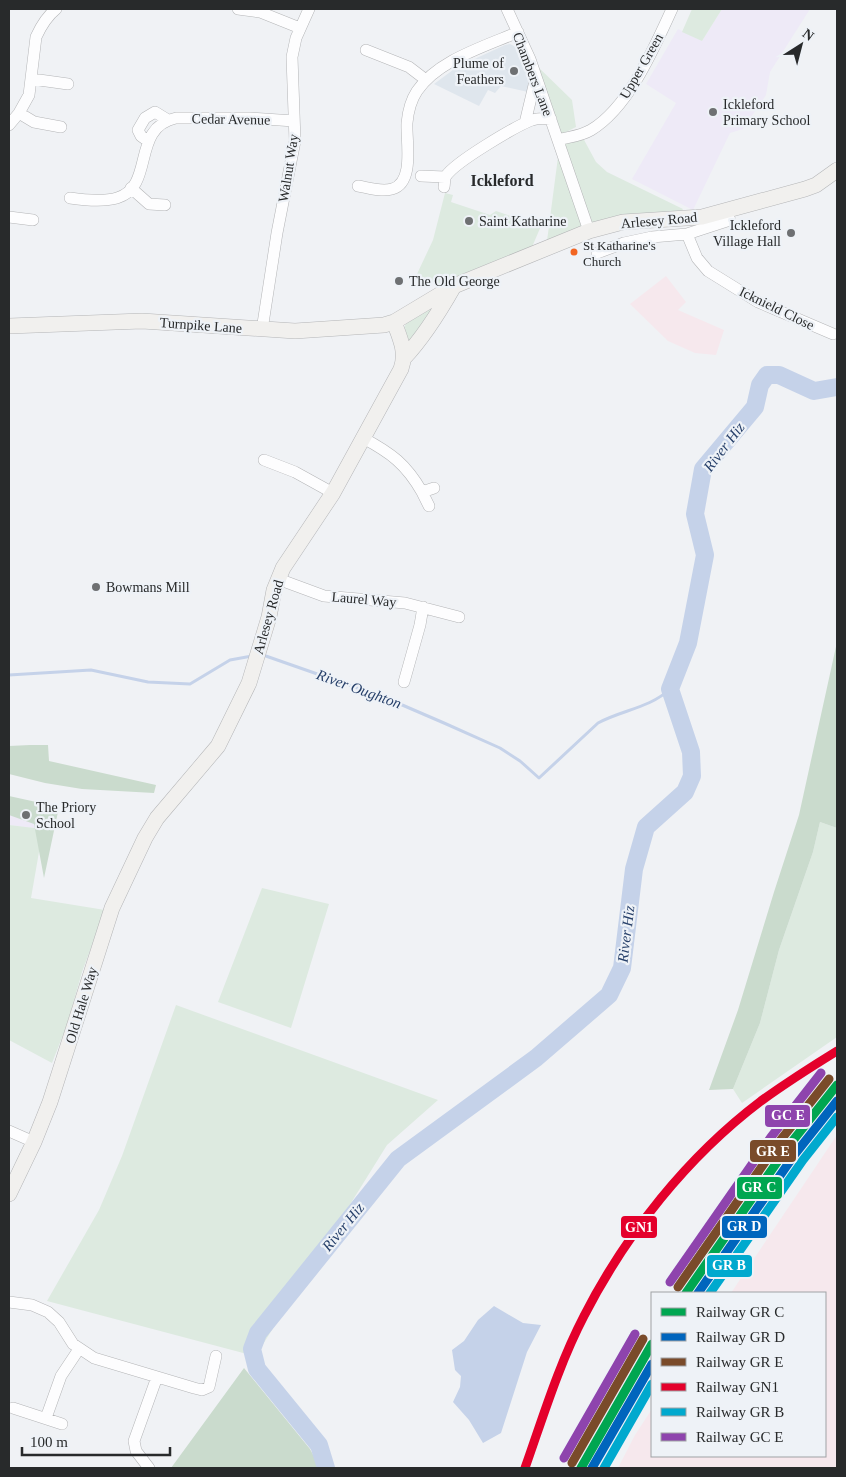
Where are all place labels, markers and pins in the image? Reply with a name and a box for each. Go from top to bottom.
place label: Plume of Feathers [453,56,504,87]
marker: Plume of Feathers [508,65,520,77]
place label: Ickleford Primary School [723,97,811,128]
marker: Ickleford Primary School [707,106,719,118]
place label: Saint Katharine [479,214,566,229]
marker: Saint Katharine [463,215,475,227]
place label: Ickleford Village Hall [713,218,781,249]
marker: Ickleford Village Hall [785,227,797,239]
place label: St Katharine's Church [583,238,656,269]
marker: St Katharine's Church [569,247,579,257]
place label: The Old George [409,274,500,289]
marker: The Old George [393,275,405,287]
place label: Bowmans Mill [106,580,190,595]
marker: Bowmans Mill [90,581,102,593]
place label: The Priory School [36,800,96,831]
marker: The Priory School [20,809,32,821]

